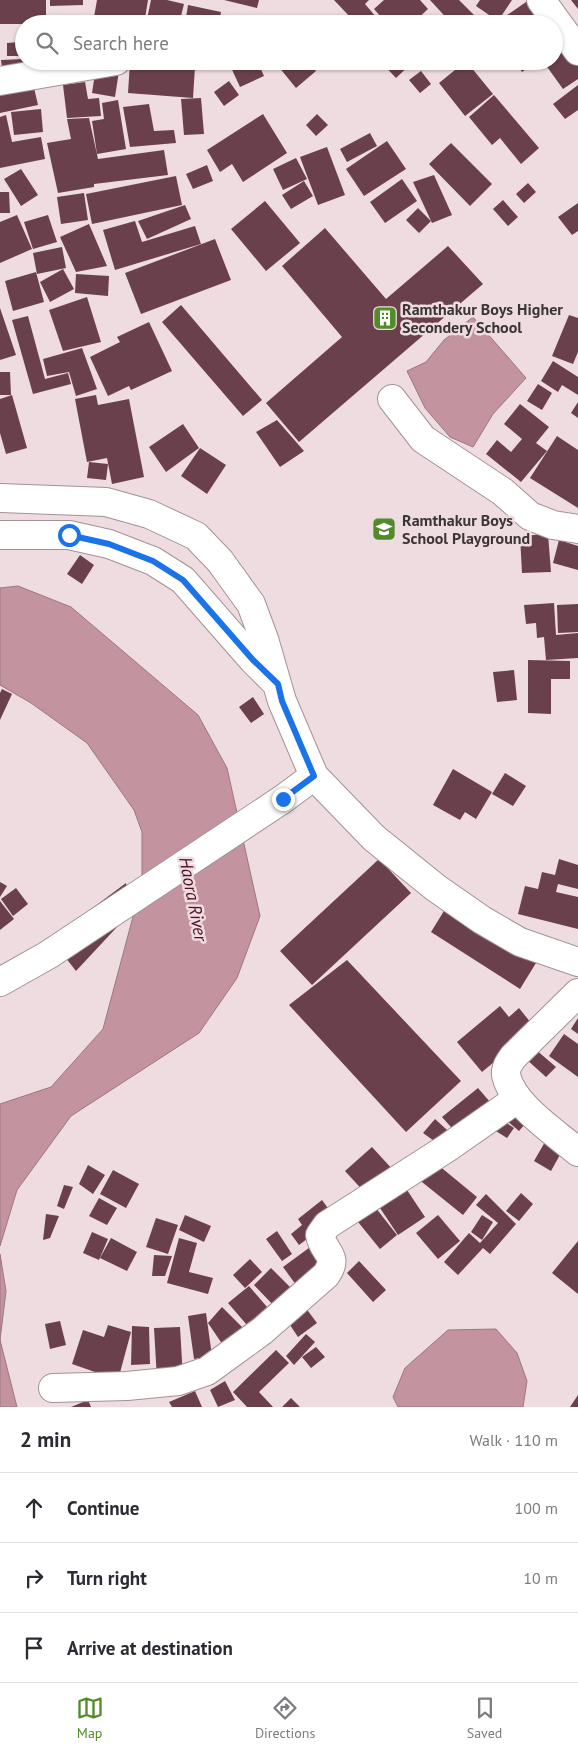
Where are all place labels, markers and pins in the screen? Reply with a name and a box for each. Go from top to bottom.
place label: Ramthakur Boys Higher Secondery School [402,299,563,337]
building icon: Ramthakur Boys Higher Secondery School [372,305,398,331]
place label: Ramthakur Boys School Playground [402,510,530,548]
school or university icon: Ramthakur Boys School Playground [371,516,397,542]

